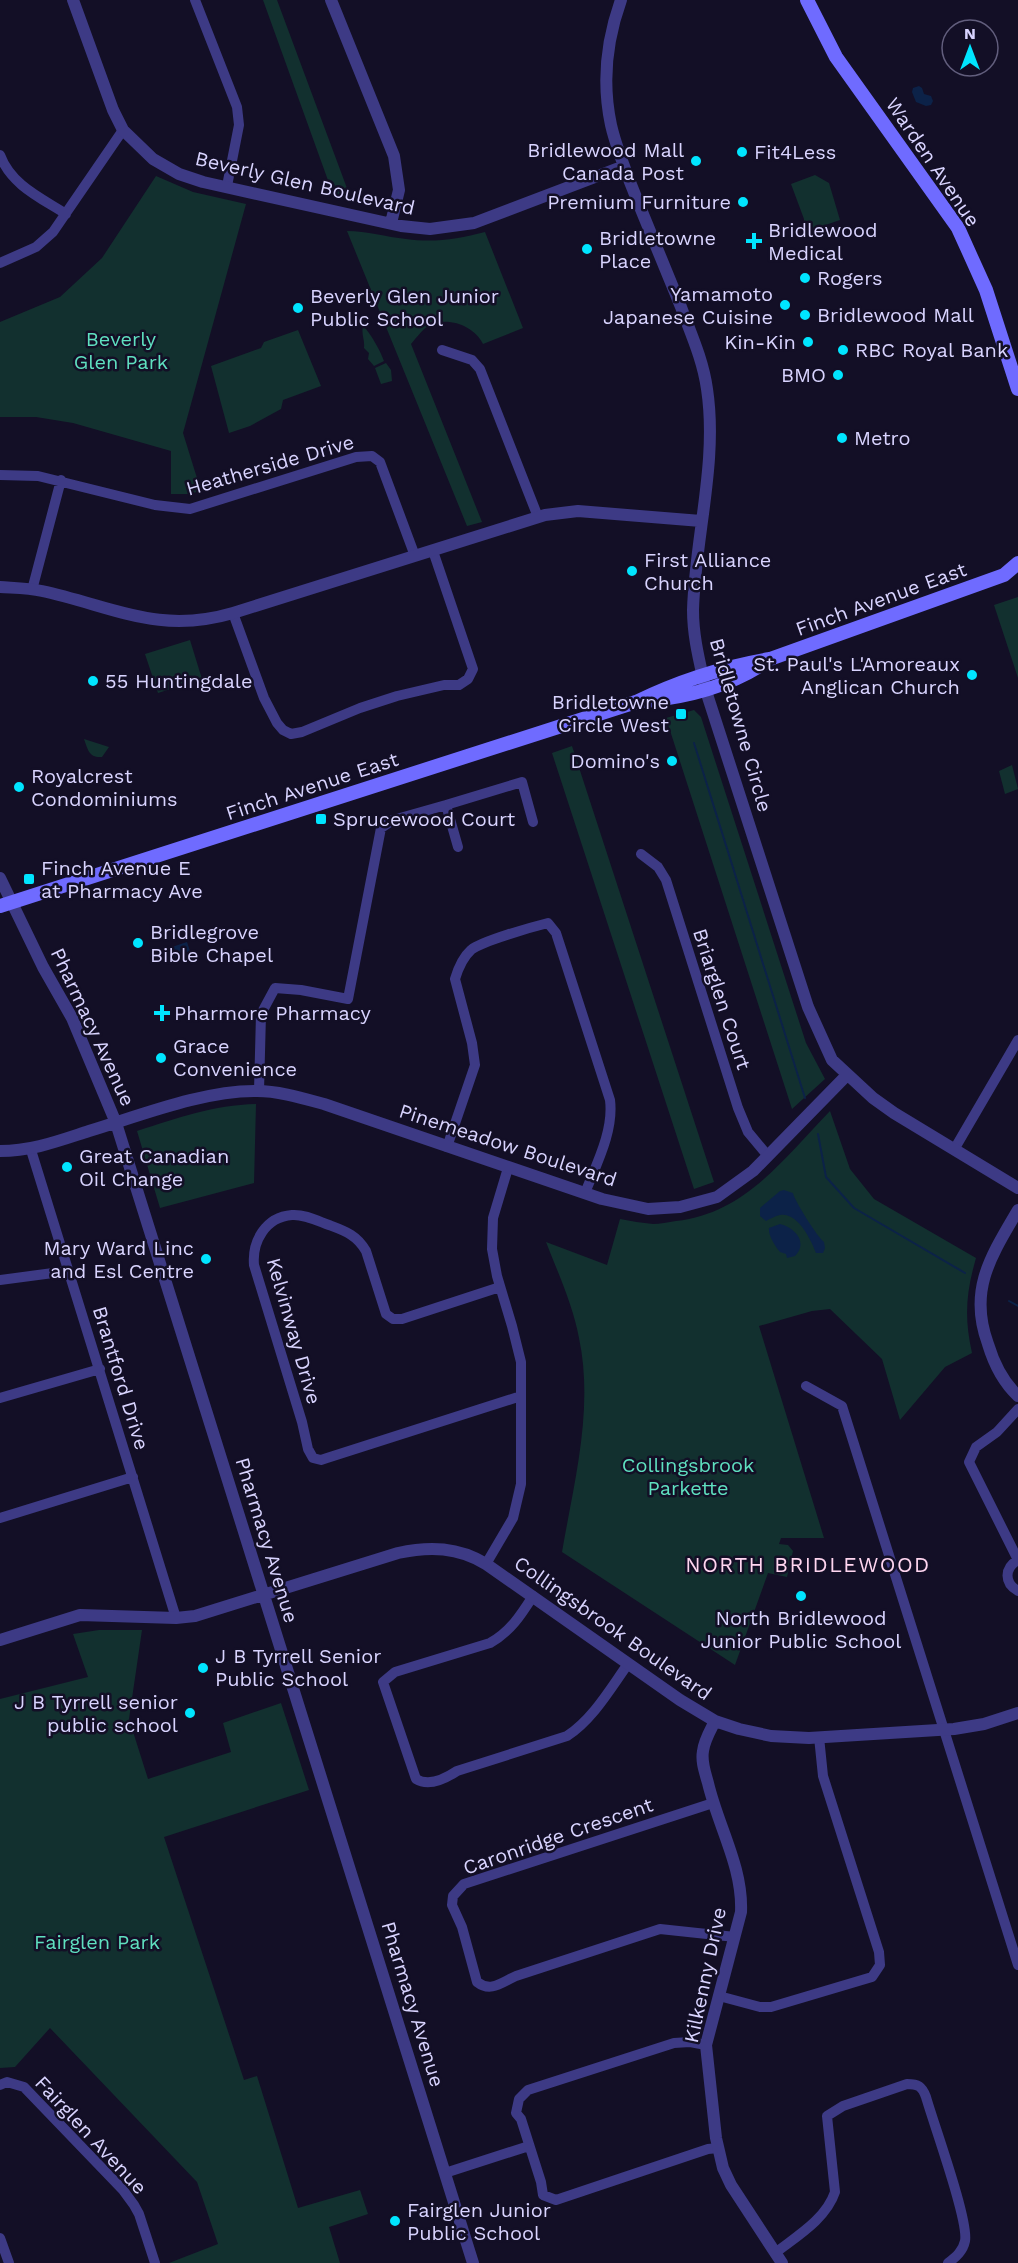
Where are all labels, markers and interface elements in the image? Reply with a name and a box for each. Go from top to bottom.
north arrow [940,18,1000,78]
text: N [964,24,976,43]
street label: Warden Avenue [881,93,985,231]
place label: Bridlewood Mall Canada Post [527,138,685,185]
place label: Fit4Less [754,140,836,164]
marker: Fit4Less [735,145,749,159]
street label: Beverly Glen Boulevard [193,146,417,220]
marker: Bridlewood Mall Canada Post [689,154,703,168]
place label: Premium Furniture [547,190,731,214]
marker: Premium Furniture [736,195,750,209]
place label: Bridlewood Medical [768,218,877,265]
place label: Bridletowne Place [599,226,716,273]
marker: Bridlewood Medical [745,232,763,250]
marker: Bridletowne Place [580,242,594,256]
place label: Rogers [817,266,882,290]
marker: Rogers [798,271,812,285]
place label: Yamamoto Japanese Cuisine [603,282,773,329]
place label: Beverly Glen Junior Public School [310,284,499,331]
marker: Yamamoto Japanese Cuisine [778,298,792,312]
marker: Beverly Glen Junior Public School [291,301,305,315]
place label: Bridlewood Mall [817,303,974,327]
marker: Bridlewood Mall [798,308,812,322]
park label: Beverly Glen Park [74,327,168,374]
place label: Kin-Kin [724,330,796,354]
marker: Kin-Kin [801,335,815,349]
place label: RBC Royal Bank [855,338,1008,362]
marker: RBC Royal Bank [836,343,850,357]
place label: BMO [781,363,826,387]
marker: BMO [831,368,845,382]
place label: Metro [854,426,910,450]
street label: Heatherside Drive [183,430,357,500]
marker: Metro [835,431,849,445]
place label: First Alliance Church [644,548,771,595]
street label: Finch Avenue East [792,557,970,641]
marker: First Alliance Church [625,564,639,578]
street label: Bridletowne Circle [705,635,777,815]
place label: St. Paul's L'Amoreaux Anglican Church [753,652,960,699]
marker: St. Paul's L'Amoreaux Anglican Church [965,668,979,682]
place label: 55 Huntingdale [105,669,252,693]
marker: 55 Huntingdale [86,674,100,688]
place label: Bridletowne Circle West [552,690,670,737]
marker: Bridletowne Circle West [674,707,688,721]
street label: Finch Avenue East [223,747,402,825]
place label: Domino's [570,749,660,773]
marker: Domino's [665,754,679,768]
place label: Royalcrest Condominiums [31,764,178,811]
marker: Royalcrest Condominiums [12,780,26,794]
place label: Sprucewood Court [333,807,516,831]
marker: Sprucewood Court [314,812,328,826]
place label: Finch Avenue E at Pharmacy Ave [41,856,203,903]
marker: Finch Avenue E at Pharmacy Ave [22,872,36,886]
place label: Bridlegrove Bible Chapel [150,920,273,967]
street label: Briarglen Court [688,925,756,1073]
marker: Bridlegrove Bible Chapel [131,936,145,950]
street label: Pharmacy Avenue [46,944,140,1110]
place label: Pharmore Pharmacy [174,1001,372,1025]
marker: Pharmore Pharmacy [155,1006,169,1020]
place label: Grace Convenience [173,1034,297,1081]
marker: Grace Convenience [154,1051,168,1065]
street label: Pinemeadow Boulevard [396,1098,620,1192]
place label: Great Canadian Oil Change [79,1144,229,1191]
marker: Great Canadian Oil Change [60,1160,74,1174]
place label: Mary Ward Linc and Esl Centre [44,1236,194,1283]
marker: Mary Ward Linc and Esl Centre [199,1252,213,1266]
street label: Kelvinway Drive [262,1255,326,1407]
street label: Brantford Drive [88,1303,154,1453]
park label: Collingsbrook Parkette [622,1453,754,1500]
street label: Pharmacy Avenue [230,1454,304,1626]
street label: Collingsbrook Boulevard [510,1551,716,1705]
district label: NORTH BRIDLEWOOD [685,1552,931,1577]
marker: North Bridlewood Junior Public School [794,1589,808,1603]
place label: North Bridlewood Junior Public School [701,1606,901,1653]
place label: J B Tyrrell Senior Public School [215,1644,381,1691]
marker: J B Tyrrell Senior Public School [196,1661,210,1675]
place label: J B Tyrrell senior public school [14,1690,178,1737]
marker: J B Tyrrell senior public school [183,1706,197,1720]
street label: Caronridge Crescent [460,1792,657,1880]
street label: Kilkenny Drive [679,1905,731,2045]
street label: Pharmacy Avenue [376,1918,450,2090]
park label: Fairglen Park [34,1930,160,1954]
street label: Fairglen Avenue [30,2071,152,2199]
place label: Fairglen Junior Public School [407,2198,551,2245]
marker: Fairglen Junior Public School [388,2214,402,2228]

